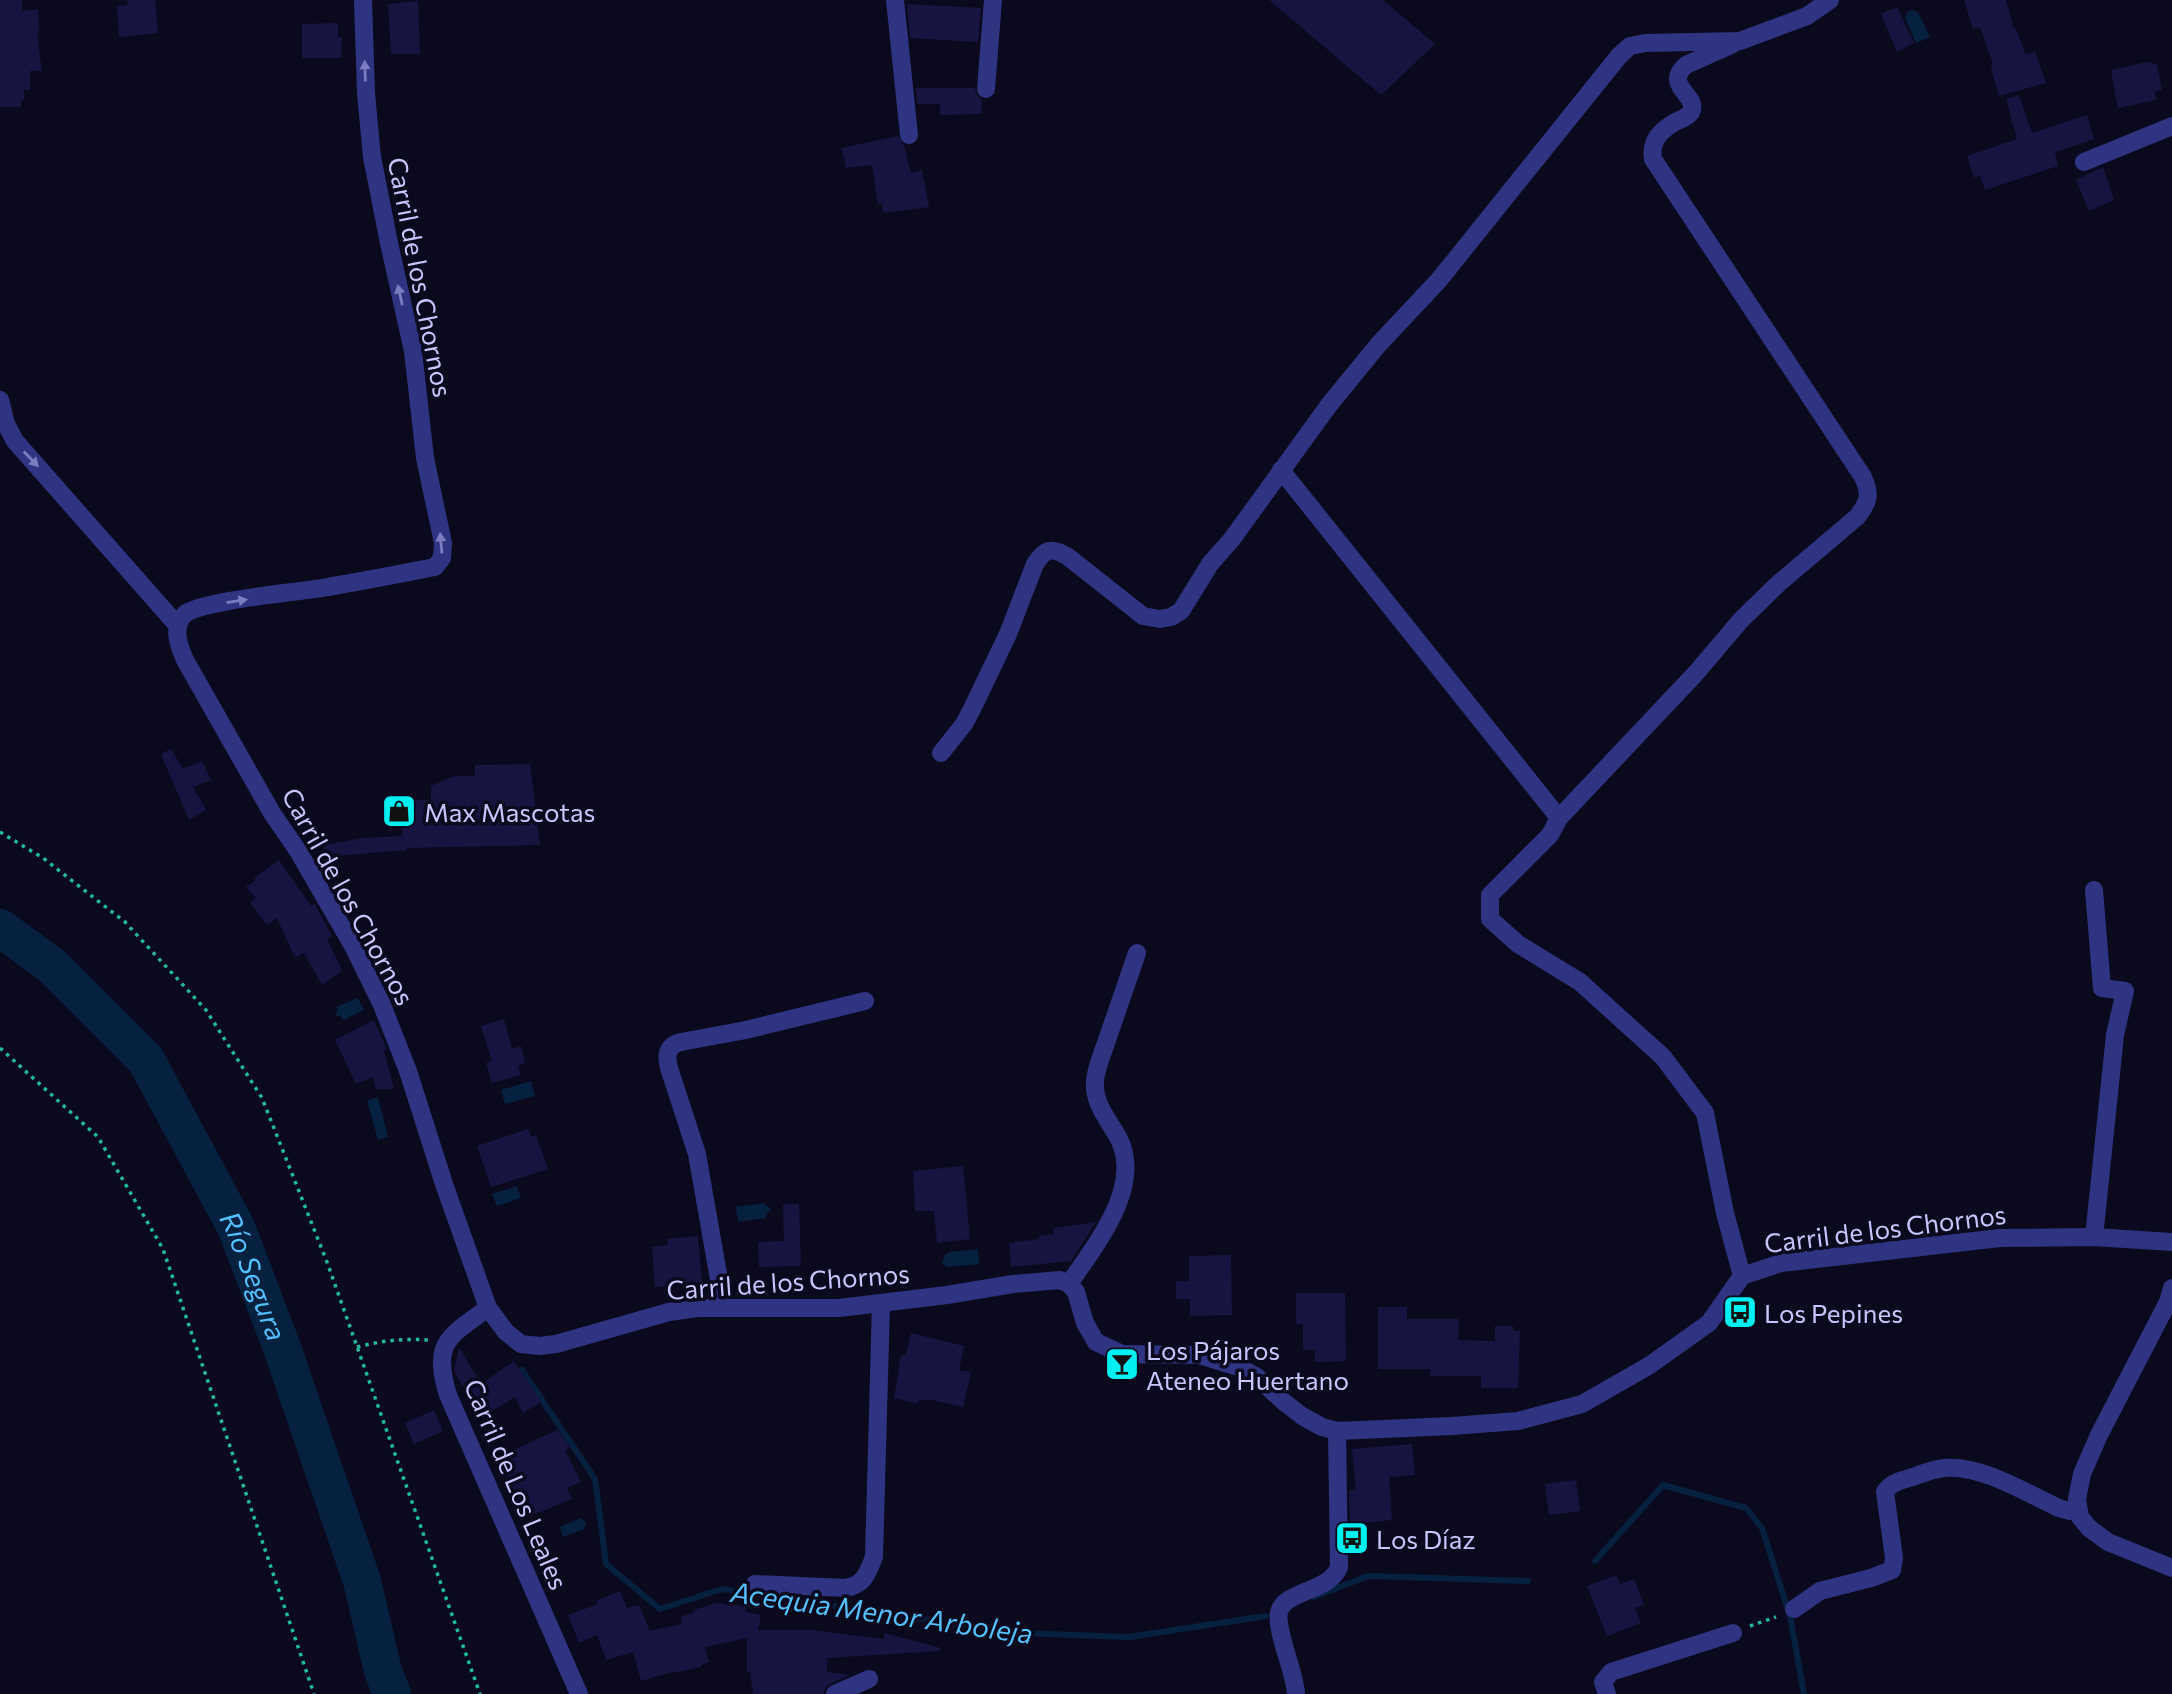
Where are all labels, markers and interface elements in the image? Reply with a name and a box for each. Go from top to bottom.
one-way arrow [360,59,371,81]
street label: Carril de los Chornos [383,155,459,399]
one-way arrow [395,284,406,306]
one-way arrow [23,451,40,468]
one-way arrow [435,532,446,554]
one-way arrow [226,595,248,606]
street label: Carril de los Chornos [276,782,422,1010]
shop icon: Max Mascotas [380,792,418,830]
place label: Max Mascotas [424,796,595,827]
street label: Carril de los Chornos [1762,1198,2008,1258]
water label: Río Segura [213,1205,295,1345]
street label: Carril de los Chornos [665,1257,911,1305]
bus stop icon: Los Pepines [1721,1293,1759,1331]
place label: Los Pepines [1764,1297,1903,1328]
place label: Los Pájaros Ateneo Huertano [1146,1334,1349,1395]
bar icon: Los Pájaros Ateneo Huertano [1103,1345,1141,1383]
street label: Carril de Los Leales [459,1374,575,1594]
bus stop icon: Los Díaz [1333,1519,1371,1557]
place label: Los Díaz [1376,1523,1475,1554]
water label: Acequia Menor Arboleja [728,1574,1035,1650]

